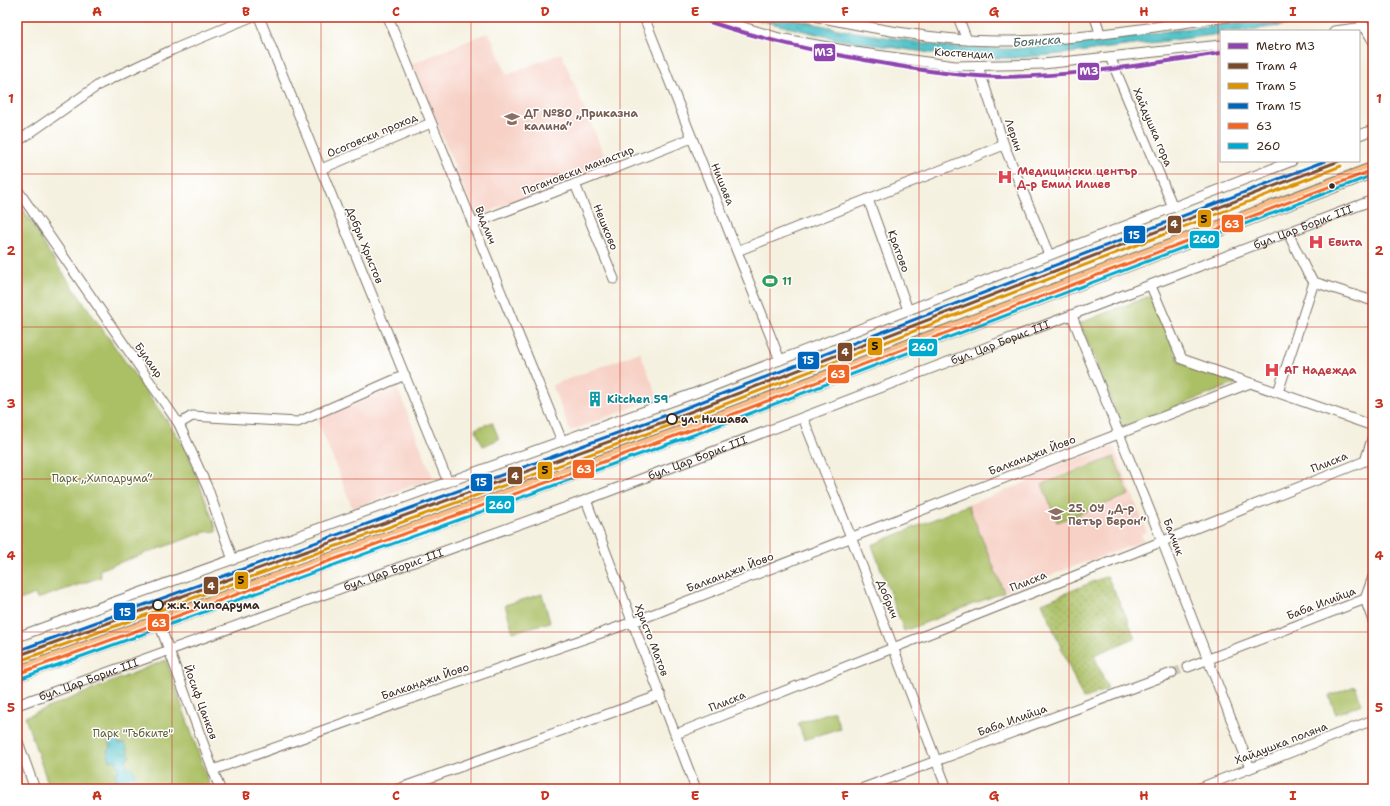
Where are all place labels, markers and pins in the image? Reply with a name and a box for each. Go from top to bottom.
place label: ДГ №80 „Приказна калина“ [524,106,638,134]
school or university icon: ДГ №80 „Приказна калина“ [503,110,521,128]
place label: Медицински център Д-р Емил Илиев [1017,164,1138,192]
hospital icon: Медицински център Д-р Емил Илиев [996,168,1014,186]
unlabelled marker [1327,181,1337,191]
hospital icon: Евита [1307,233,1325,251]
place label: Евита [1328,235,1363,250]
sports icon: 11 [761,272,779,290]
place label: 11 [782,274,792,289]
hospital icon: АГ Надежда [1263,361,1281,379]
place label: АГ Надежда [1284,363,1357,378]
building icon: Kitchen 59 [586,390,604,408]
place label: Kitchen 59 [607,392,668,407]
place label: ул. Нишава [681,412,749,427]
marker: ул. Нишава [666,413,678,425]
place label: 25. ОУ „Д-р Петър Берон“ [1068,501,1146,529]
school or university icon: 25. ОУ „Д-р Петър Берон“ [1047,505,1065,523]
place label: ж.к. Хиподрума [167,598,260,613]
marker: ж.к. Хиподрума [152,599,164,611]

